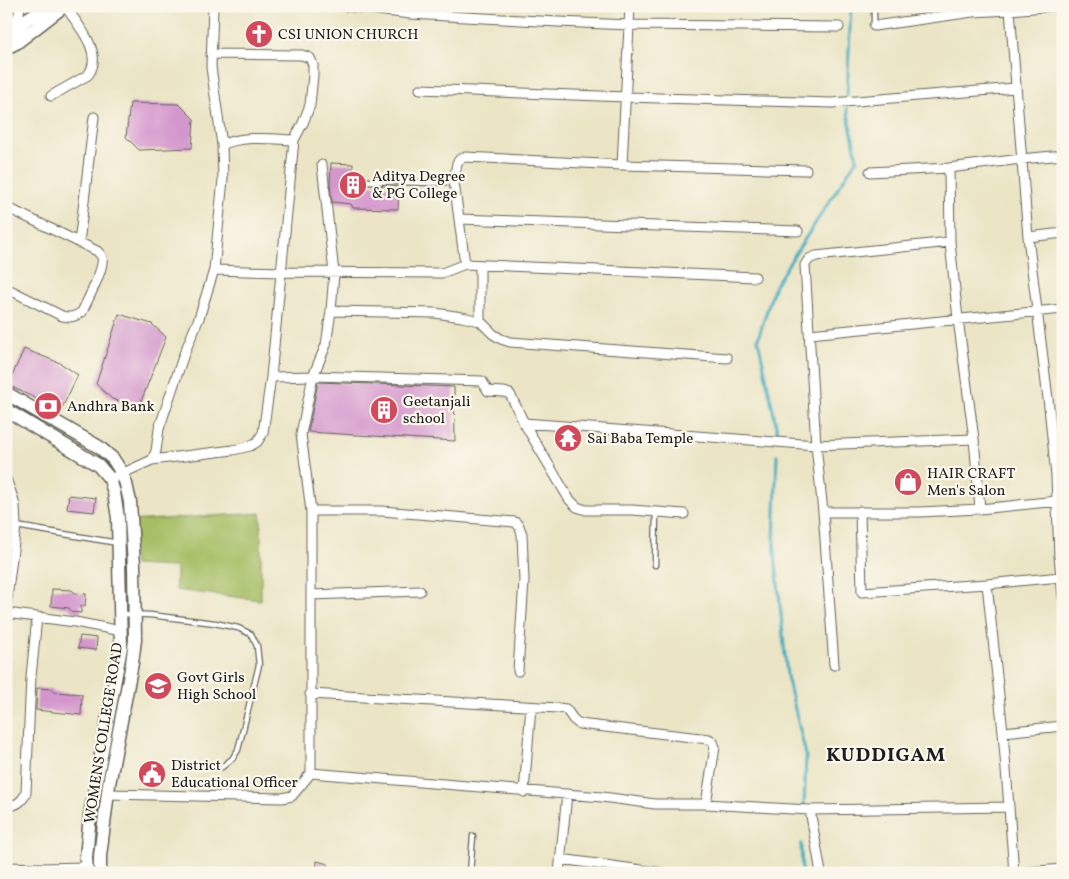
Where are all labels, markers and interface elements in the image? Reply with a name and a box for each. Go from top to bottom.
church icon: CSI UNION CHURCH [244,19,274,49]
place label: CSI UNION CHURCH [278,25,419,46]
place label: Aditya Degree & PG College [372,167,465,205]
building icon: Aditya Degree & PG College [338,170,368,200]
bank icon: Andhra Bank [33,391,63,421]
place label: Geetanjali school [403,392,471,430]
building icon: Geetanjali school [369,395,399,425]
place label: Andhra Bank [67,397,155,418]
temple icon: Sai Baba Temple [553,423,583,453]
place label: Sai Baba Temple [587,429,693,450]
place label: HAIR CRAFT Men's Salon [927,464,1015,502]
shop icon: HAIR CRAFT Men's Salon [893,467,923,497]
street label: WOMENS COLLEGE ROAD [80,641,129,825]
place label: Govt Girls High School [177,668,256,706]
school or university icon: Govt Girls High School [143,671,173,701]
district label: KUDDIGAM [826,742,946,770]
place label: District Educational Officer [171,756,298,794]
public building icon: District Educational Officer [137,759,167,789]

